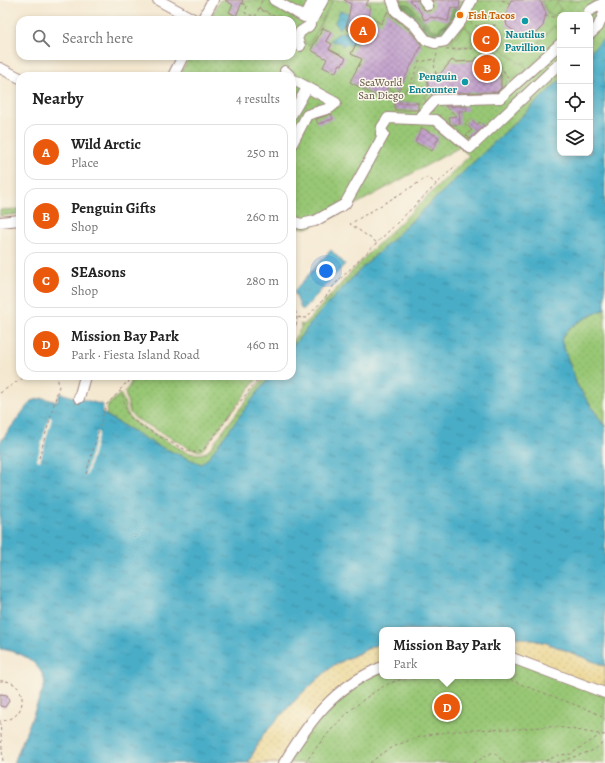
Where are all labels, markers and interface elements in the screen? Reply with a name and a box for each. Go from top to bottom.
place label: Fish Tacos [468,8,516,23]
marker: Fish Tacos [455,10,465,20]
map controls [557,12,593,156]
button: + [557,12,593,48]
pin: A [350,15,376,45]
search box [16,16,296,60]
marker: Nautilus Pavillion [520,16,530,26]
pin: C [473,24,499,54]
icon: search [30,27,52,49]
place label: Nautilus Pavillion [505,27,545,55]
text: Search here [62,28,133,48]
button: − [557,48,593,84]
pin: B [474,53,500,83]
place label: Penguin Encounter [409,69,457,97]
park label: SeaWorld San Diego [358,75,404,103]
marker: Penguin Encounter [460,77,470,87]
button: locate [557,84,593,120]
text: Nearby [32,87,83,110]
text: 4 results [236,90,280,107]
button: layers [557,120,593,156]
text: Wild Arctic [71,134,141,154]
text: A [42,144,50,161]
text: 250 m [247,144,279,161]
text: Place [71,154,99,171]
text: Penguin Gifts [71,198,156,218]
text: B [42,208,50,225]
text: 260 m [246,208,279,225]
text: Shop [71,218,98,235]
your location [316,261,336,281]
text: SEAsons [71,262,126,282]
text: C [42,272,50,289]
text: 280 m [246,272,279,289]
text: Shop [71,282,98,299]
text: Mission Bay Park [71,326,179,346]
text: D [41,336,51,353]
text: 460 m [247,336,279,353]
text: Park · Fiesta Island Road [71,346,200,363]
popup [379,627,515,679]
text: Mission Bay Park [393,635,501,655]
text: Park [393,655,418,672]
pin: D [434,692,460,722]

